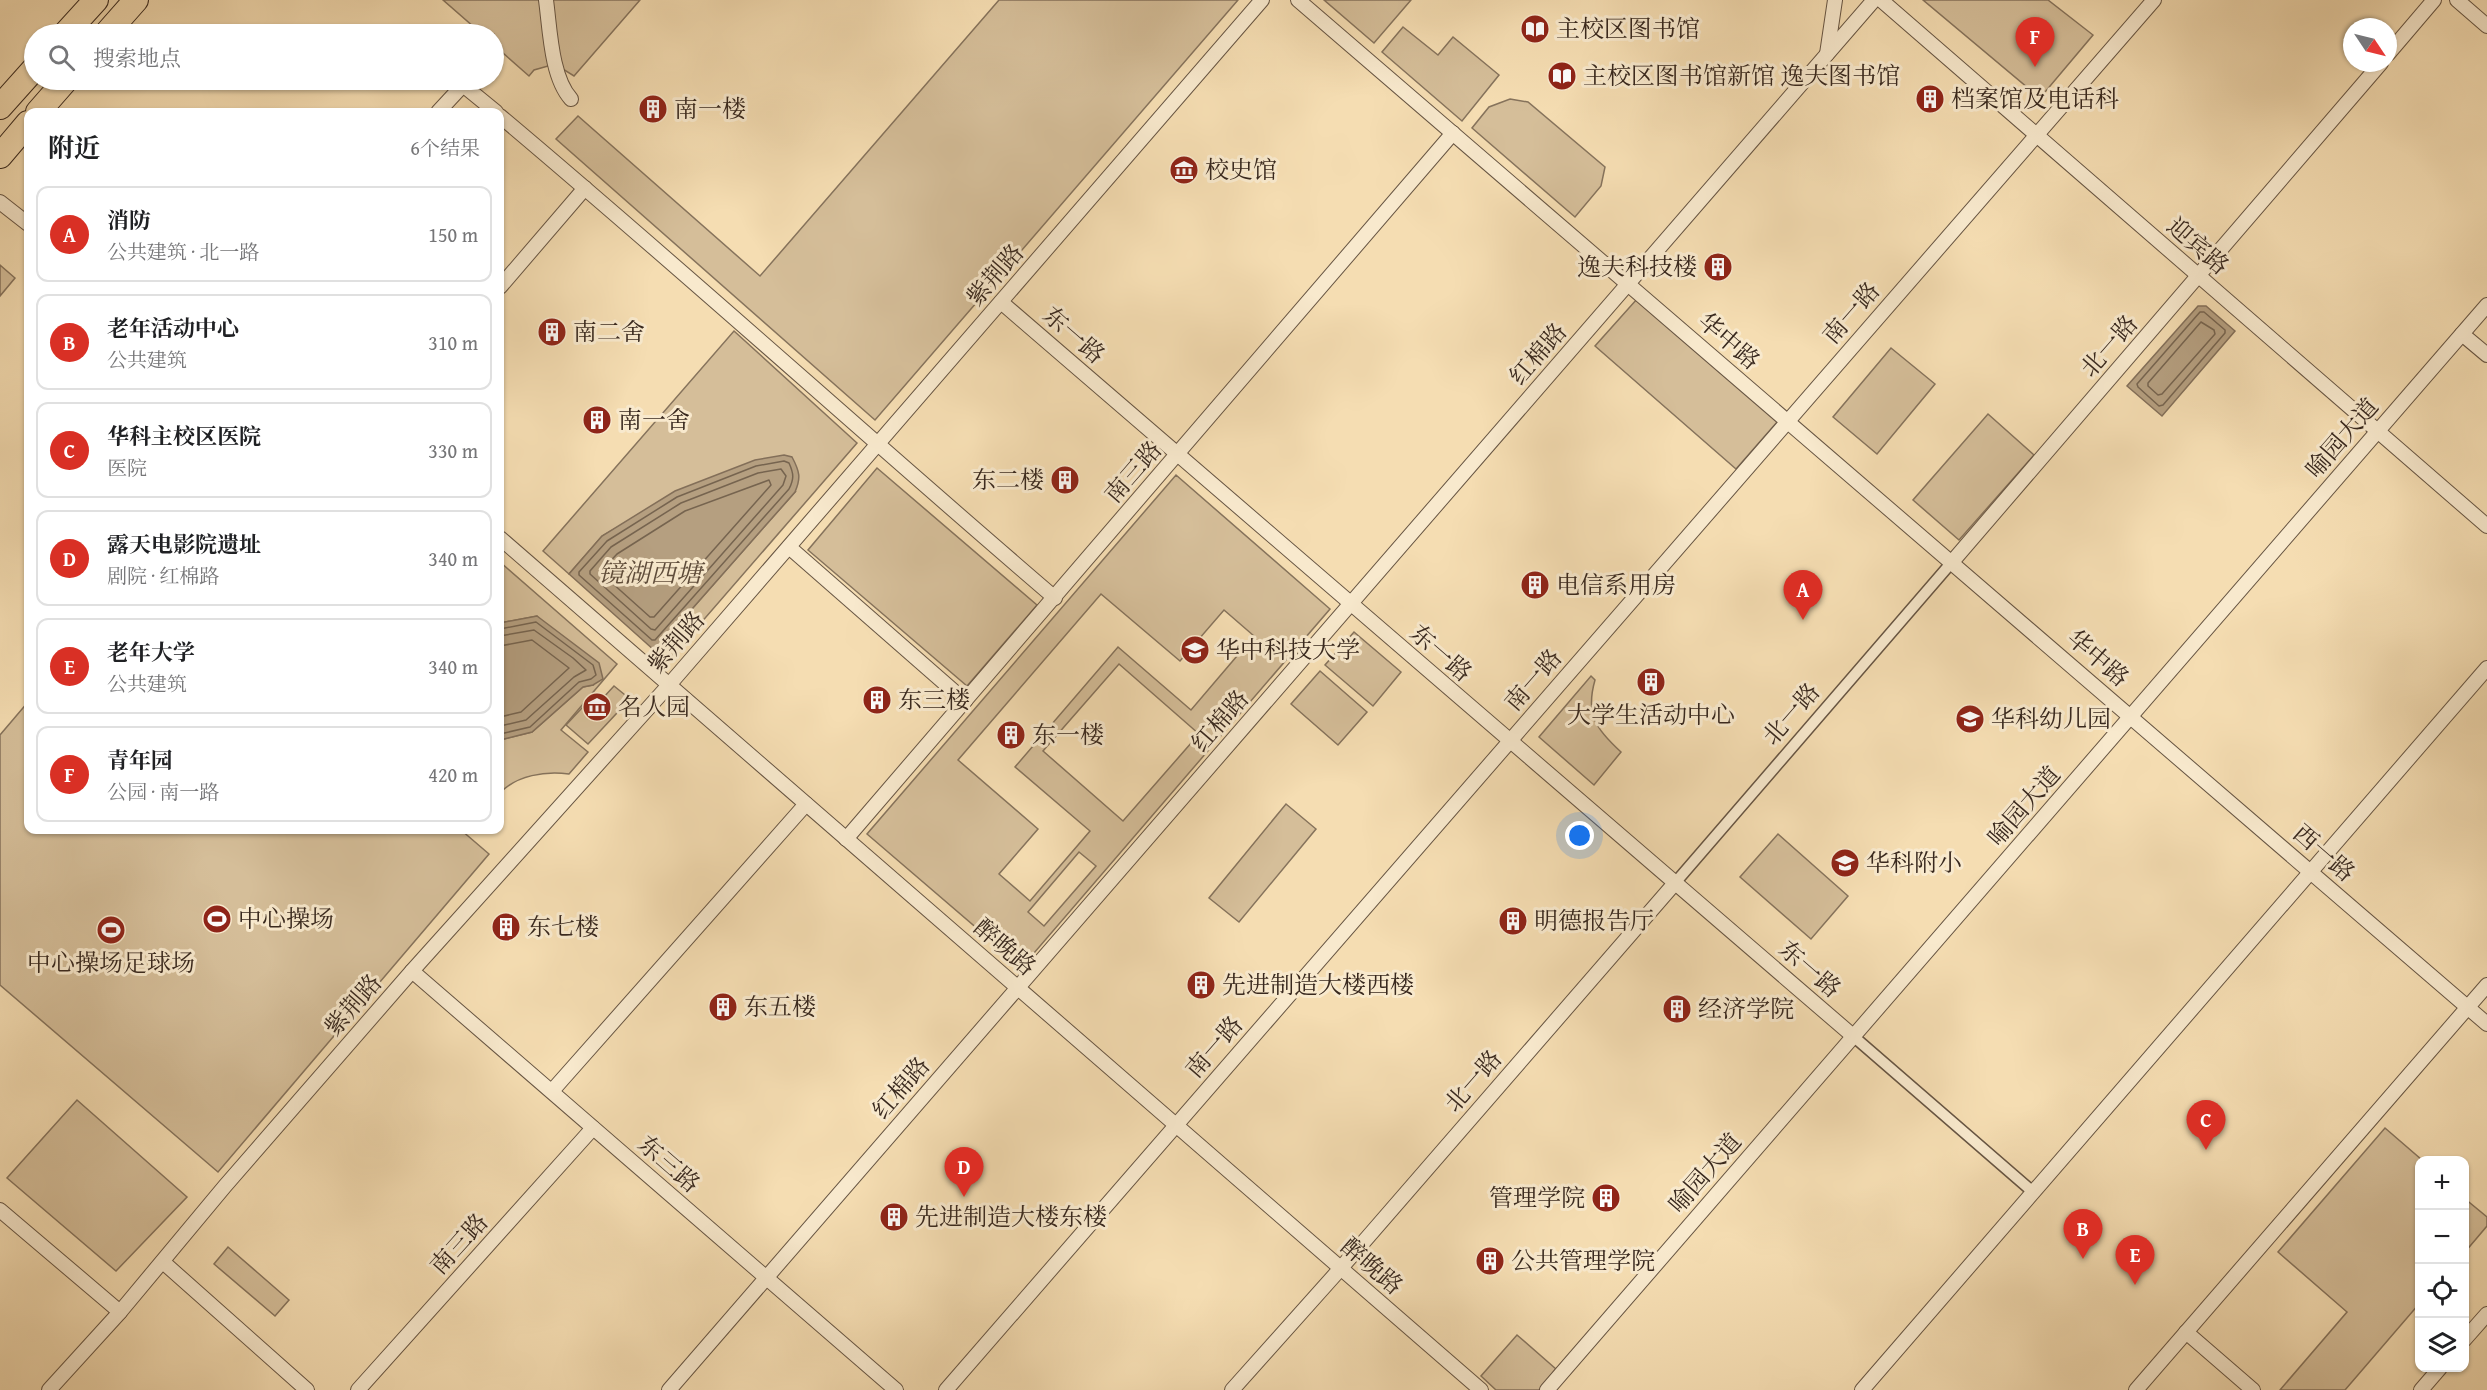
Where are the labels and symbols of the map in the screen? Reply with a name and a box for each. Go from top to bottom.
place label: 主校区图书馆 [1556,11,1700,46]
library icon: 主校区图书馆 [1519,13,1551,45]
pin: F [2016,17,2054,67]
north arrow [2343,18,2397,72]
place label: 主校区图书馆新馆 逸夫图书馆 [1583,58,1900,93]
library icon: 主校区图书馆新馆 逸夫图书馆 [1546,60,1578,92]
place label: 档案馆及电话科 [1951,81,2119,116]
building icon: 档案馆及电话科 [1914,83,1946,115]
place label: 南一楼 [674,91,746,126]
building icon: 南一楼 [637,93,669,125]
place label: 校史馆 [1205,152,1277,187]
museum icon: 校史馆 [1168,154,1200,186]
street label: 迎宾路 [2160,209,2237,282]
street label: 紫荆路 [958,236,1031,313]
place label: 逸夫科技楼 [1577,249,1697,284]
building icon: 逸夫科技楼 [1702,251,1734,283]
street label: 南一路 [1814,274,1887,351]
street label: 东一路 [1036,298,1113,371]
street label: 华中路 [1691,304,1768,377]
street label: 北一路 [2072,307,2145,384]
place label: 南二舍 [573,314,645,349]
street label: 红棉路 [1501,315,1574,392]
building icon: 南二舍 [536,316,568,348]
street label: 喻园大道 [2297,390,2386,485]
place label: 南一舍 [618,402,690,437]
building icon: 南一舍 [581,404,613,436]
street label: 南三路 [1096,433,1169,510]
place label: 东二楼 [972,462,1044,497]
building icon: 东二楼 [1049,464,1081,496]
water label: 镜湖西塘 [598,553,706,592]
place label: 电信系用房 [1556,567,1676,602]
building icon: 电信系用房 [1519,569,1551,601]
pin: A [1784,570,1822,620]
street label: 紫荆路 [639,603,712,680]
street label: 东一路 [1403,616,1480,689]
street label: 华中路 [2060,621,2137,694]
place label: 华中科技大学 [1216,632,1360,667]
school or university icon: 华中科技大学 [1179,634,1211,666]
street label: 南一路 [1496,641,1569,718]
building icon: 大学生活动中心 [1635,666,1667,698]
street label: 北一路 [1754,675,1827,752]
place label: 东三楼 [898,682,970,717]
street label: 红棉路 [1183,682,1256,759]
building icon: 东三楼 [861,684,893,716]
place label: 名人园 [618,689,690,724]
museum icon: 名人园 [581,691,613,723]
place label: 大学生活动中心 [1567,697,1735,732]
place label: 华科幼儿园 [1991,701,2111,736]
school or university icon: 华科幼儿园 [1954,703,1986,735]
place label: 东一楼 [1032,717,1104,752]
building icon: 东一楼 [995,719,1027,751]
street label: 喻园大道 [1979,758,2068,853]
street label: 西一路 [2286,816,2363,889]
your location [1565,821,1594,850]
place label: 华科附小 [1866,845,1962,880]
school or university icon: 华科附小 [1829,847,1861,879]
place label: 中心操场 [238,901,334,936]
sports icon: 中心操场 [201,903,233,935]
place label: 明德报告厅 [1534,903,1654,938]
building icon: 明德报告厅 [1497,905,1529,937]
place label: 东七楼 [527,909,599,944]
street label: 醉晚路 [967,910,1044,983]
building icon: 东七楼 [490,911,522,943]
sports icon: 中心操场足球场 [95,914,127,946]
street label: 东一路 [1772,932,1849,1005]
place label: 中心操场足球场 [27,945,195,980]
street label: 紫荆路 [316,966,389,1043]
place label: 先进制造大楼西楼 [1222,967,1414,1002]
building icon: 先进制造大楼西楼 [1185,969,1217,1001]
place label: 东五楼 [744,989,816,1024]
building icon: 东五楼 [707,991,739,1023]
place label: 经济学院 [1698,991,1794,1026]
building icon: 经济学院 [1661,993,1693,1025]
street label: 南一路 [1177,1008,1250,1085]
street label: 北一路 [1436,1042,1509,1119]
street label: 红棉路 [864,1049,937,1126]
pin: C [2186,1100,2226,1150]
street label: 喻园大道 [1660,1125,1749,1220]
street label: 东三路 [631,1127,708,1200]
pin: D [944,1148,984,1197]
place label: 管理学院 [1489,1180,1585,1215]
building icon: 管理学院 [1590,1182,1622,1214]
place label: 先进制造大楼东楼 [915,1199,1107,1234]
building icon: 先进制造大楼东楼 [878,1201,910,1233]
street label: 南三路 [422,1205,496,1282]
pin: B [2064,1210,2102,1259]
street label: 醉晚路 [1334,1229,1411,1302]
pin: E [2116,1236,2154,1285]
place label: 公共管理学院 [1511,1243,1655,1278]
building icon: 公共管理学院 [1474,1245,1506,1277]

